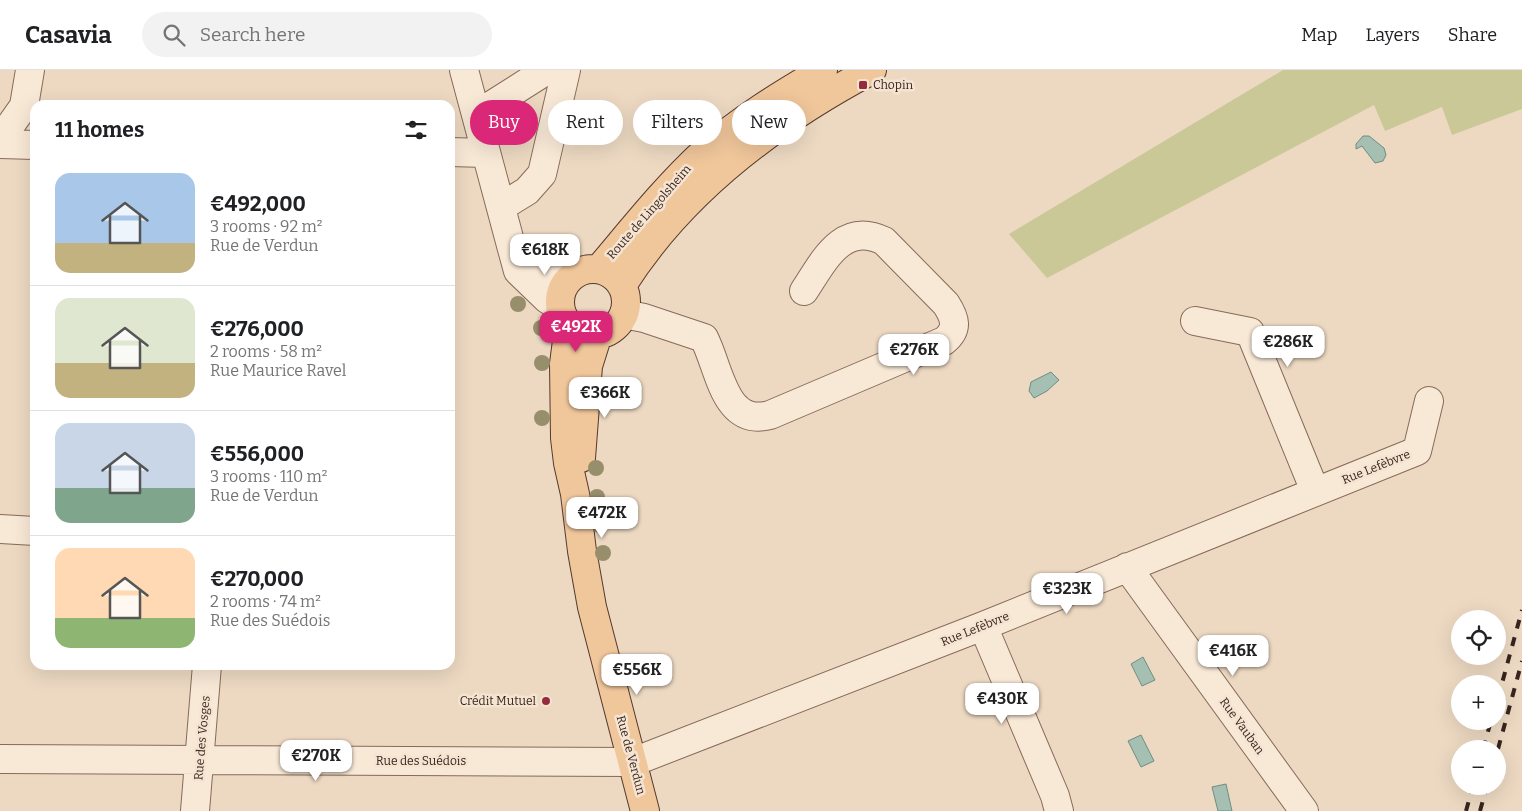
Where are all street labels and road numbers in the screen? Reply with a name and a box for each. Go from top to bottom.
street label: Route de Lingolsheim [604,162,694,262]
street label: Rue Lefèbvre [1340,447,1412,487]
street label: Rue Lefèbvre [939,609,1011,649]
street label: Rue des Vosges [191,695,213,781]
street label: Rue Vauban [1217,695,1267,757]
street label: Rue de Verdun [614,714,648,796]
street label: Rue des Suédois [376,754,466,768]

